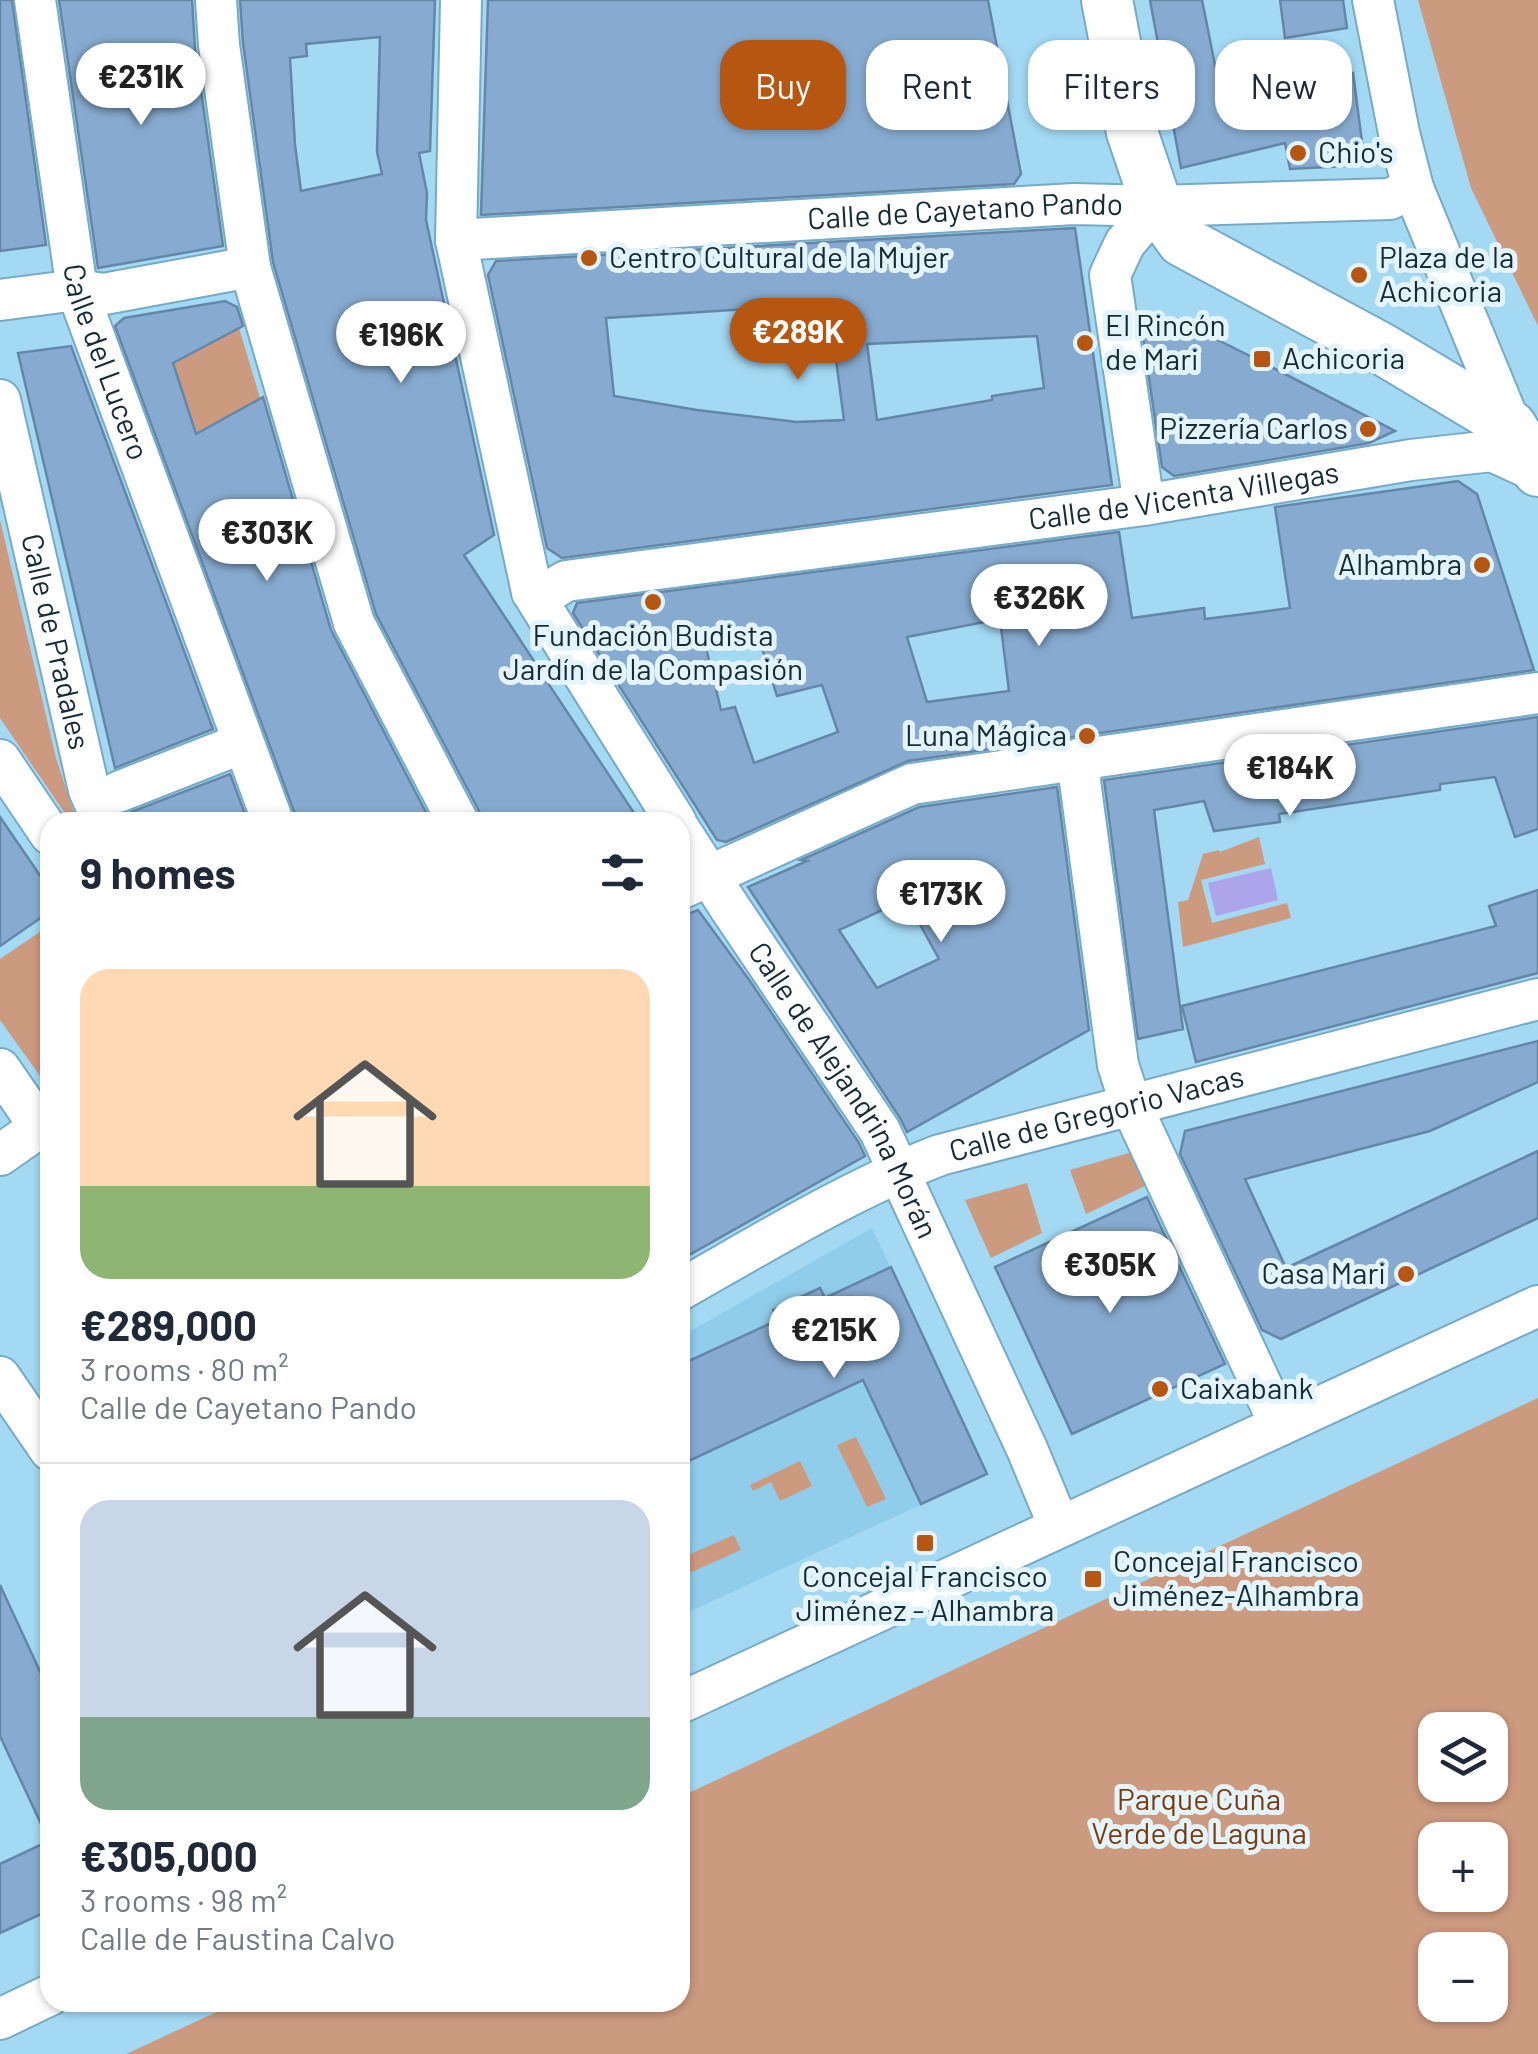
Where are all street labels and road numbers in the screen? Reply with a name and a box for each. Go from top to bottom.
street label: Calle de Cayetano Pando [806,184,1123,236]
street label: Calle del Lucero [57,261,158,465]
street label: Calle de Vicenta Villegas [1026,452,1341,536]
street label: Calle de Pradales [15,530,99,753]
street label: Calle de Alejandrina Morán [742,934,947,1244]
street label: Calle de Gregorio Vacas [945,1057,1247,1168]

